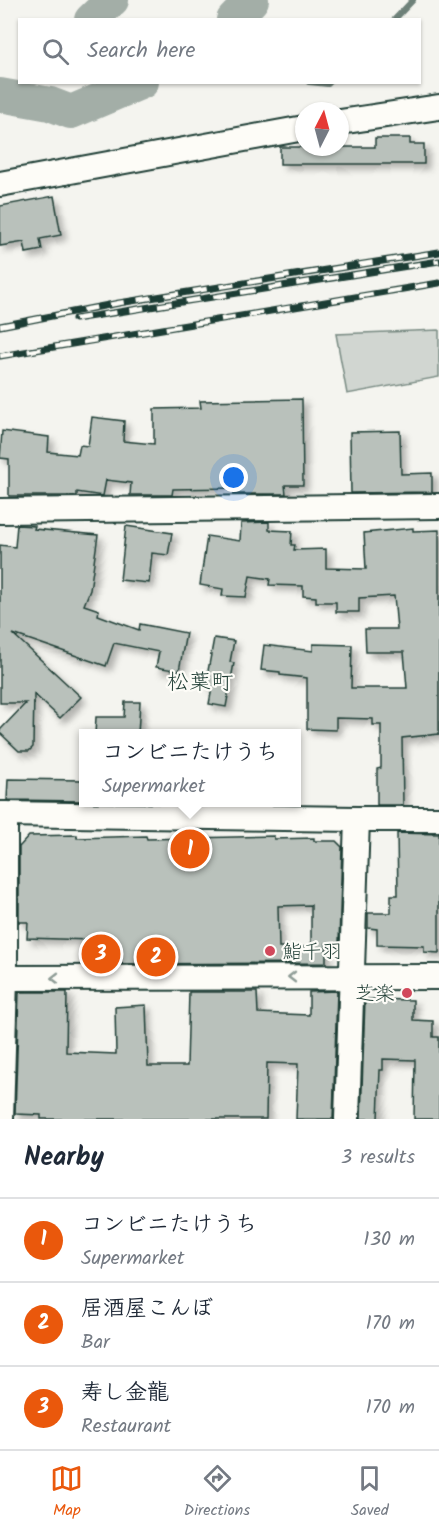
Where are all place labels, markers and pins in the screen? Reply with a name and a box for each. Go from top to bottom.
pin: 1 [170,826,210,872]
pin: 3 [82,932,120,976]
pin: 2 [136,934,176,980]
place label: 鮨千羽 [282,937,342,969]
marker: 鮨千羽 [263,944,277,958]
place label: 芝楽 [355,979,395,1011]
marker: 芝楽 [400,986,414,1000]

